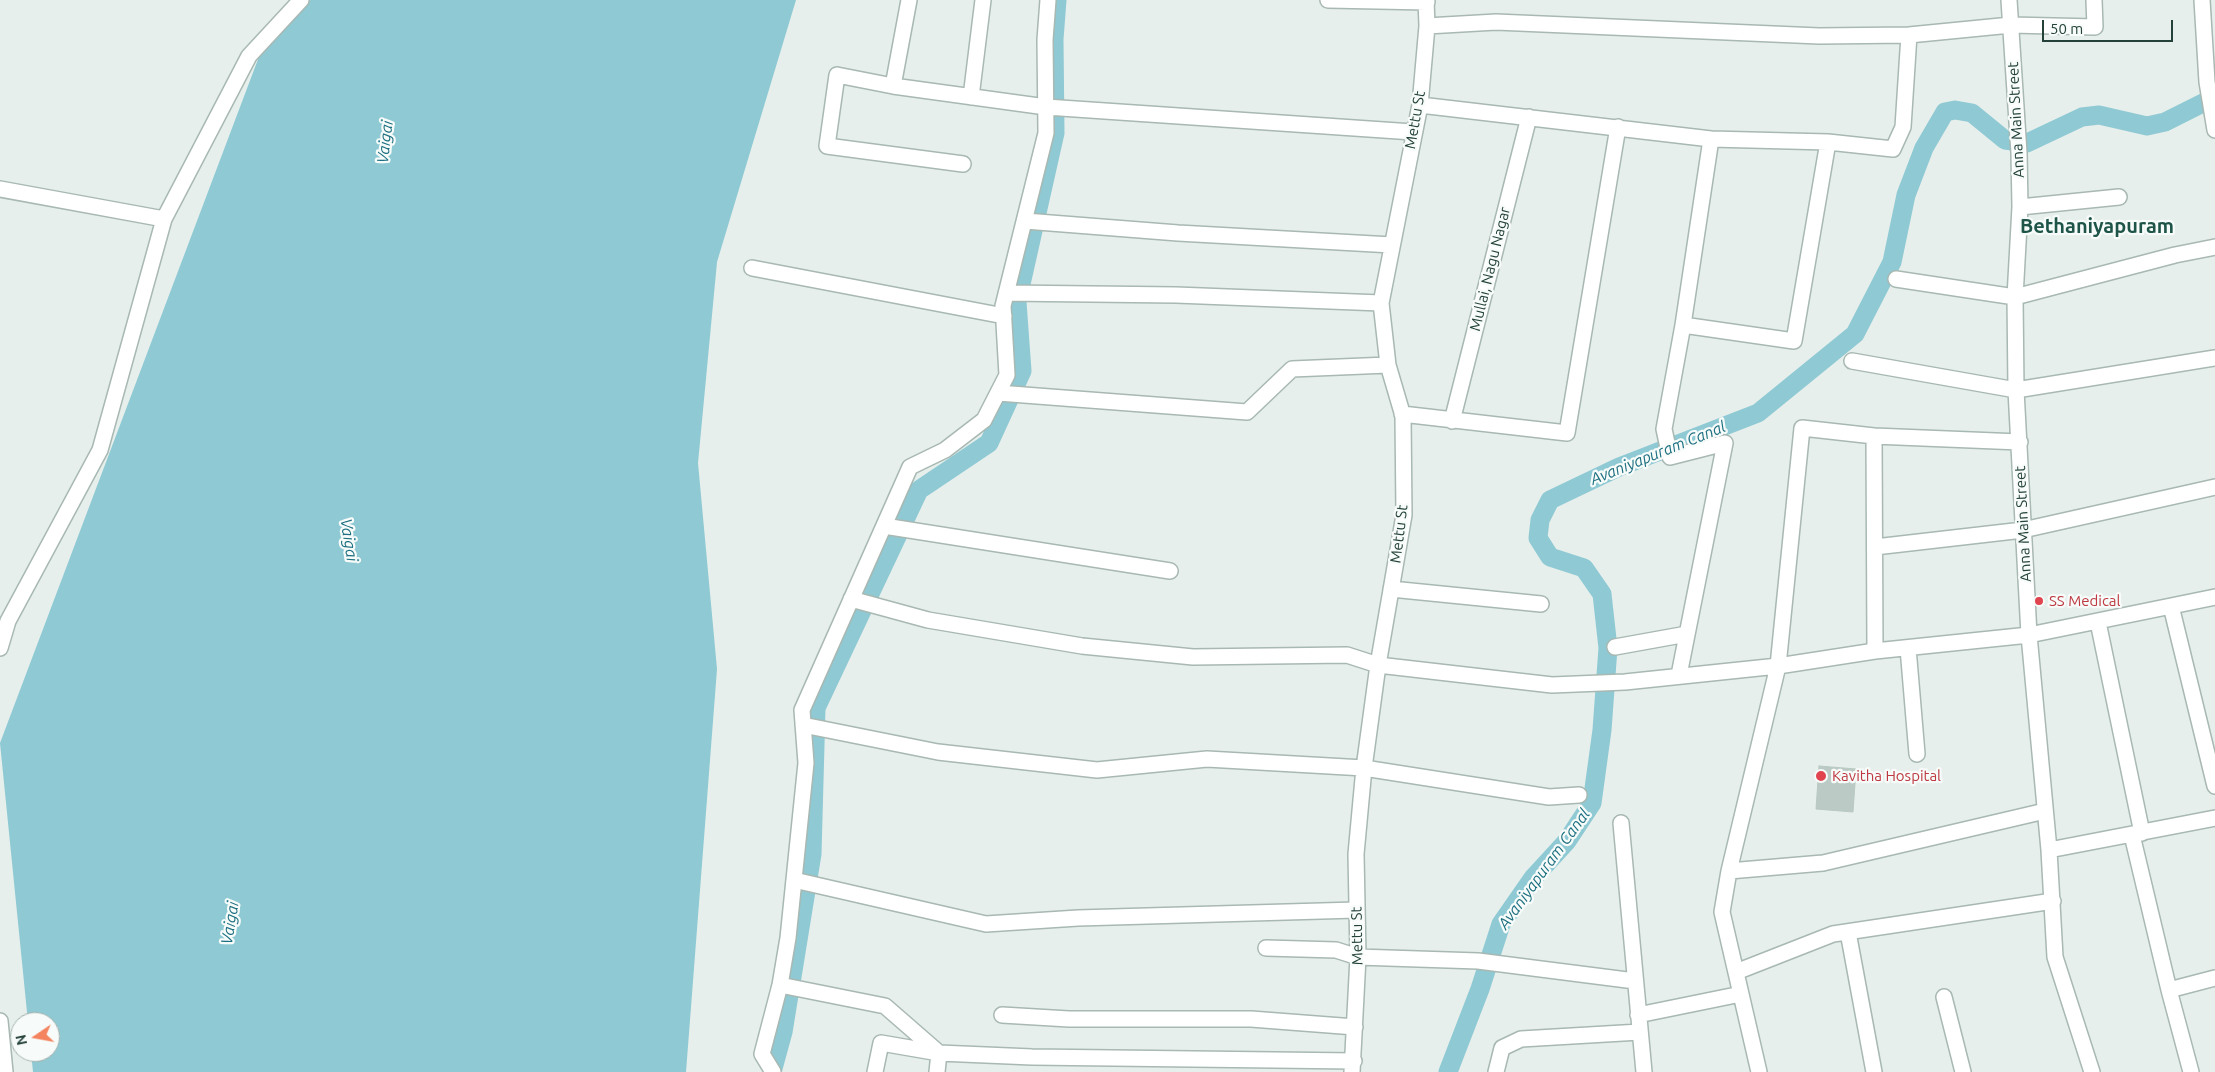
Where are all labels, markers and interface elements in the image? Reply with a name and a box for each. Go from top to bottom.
scale bar [2045,10,2176,42]
text: 50 m [2050,20,2083,37]
street label: Anna Main Street [2004,61,2028,179]
street label: Mettu St [1401,89,1429,151]
water label: Vaigai [373,119,397,165]
street label: Mullai, Nagu Nagar [1466,205,1514,333]
district label: Bethaniyapuram [2020,214,2174,238]
water label: Avaniyapuram Canal [1588,417,1728,489]
street label: Anna Main Street [2011,465,2035,583]
street label: Mettu St [1386,504,1412,564]
water label: Vaigai [336,517,362,563]
place label: SS Medical [2049,592,2120,610]
marker: SS Medical [2033,595,2045,607]
place label: Kavitha Hospital [1832,767,1941,785]
marker: Kavitha Hospital [1814,769,1828,783]
water label: Avaniyapuram Canal [1494,805,1594,933]
water label: Vaigai [217,900,243,946]
street label: Mettu St [1347,906,1367,966]
north arrow [10,1012,60,1062]
text: N [12,1033,30,1047]

